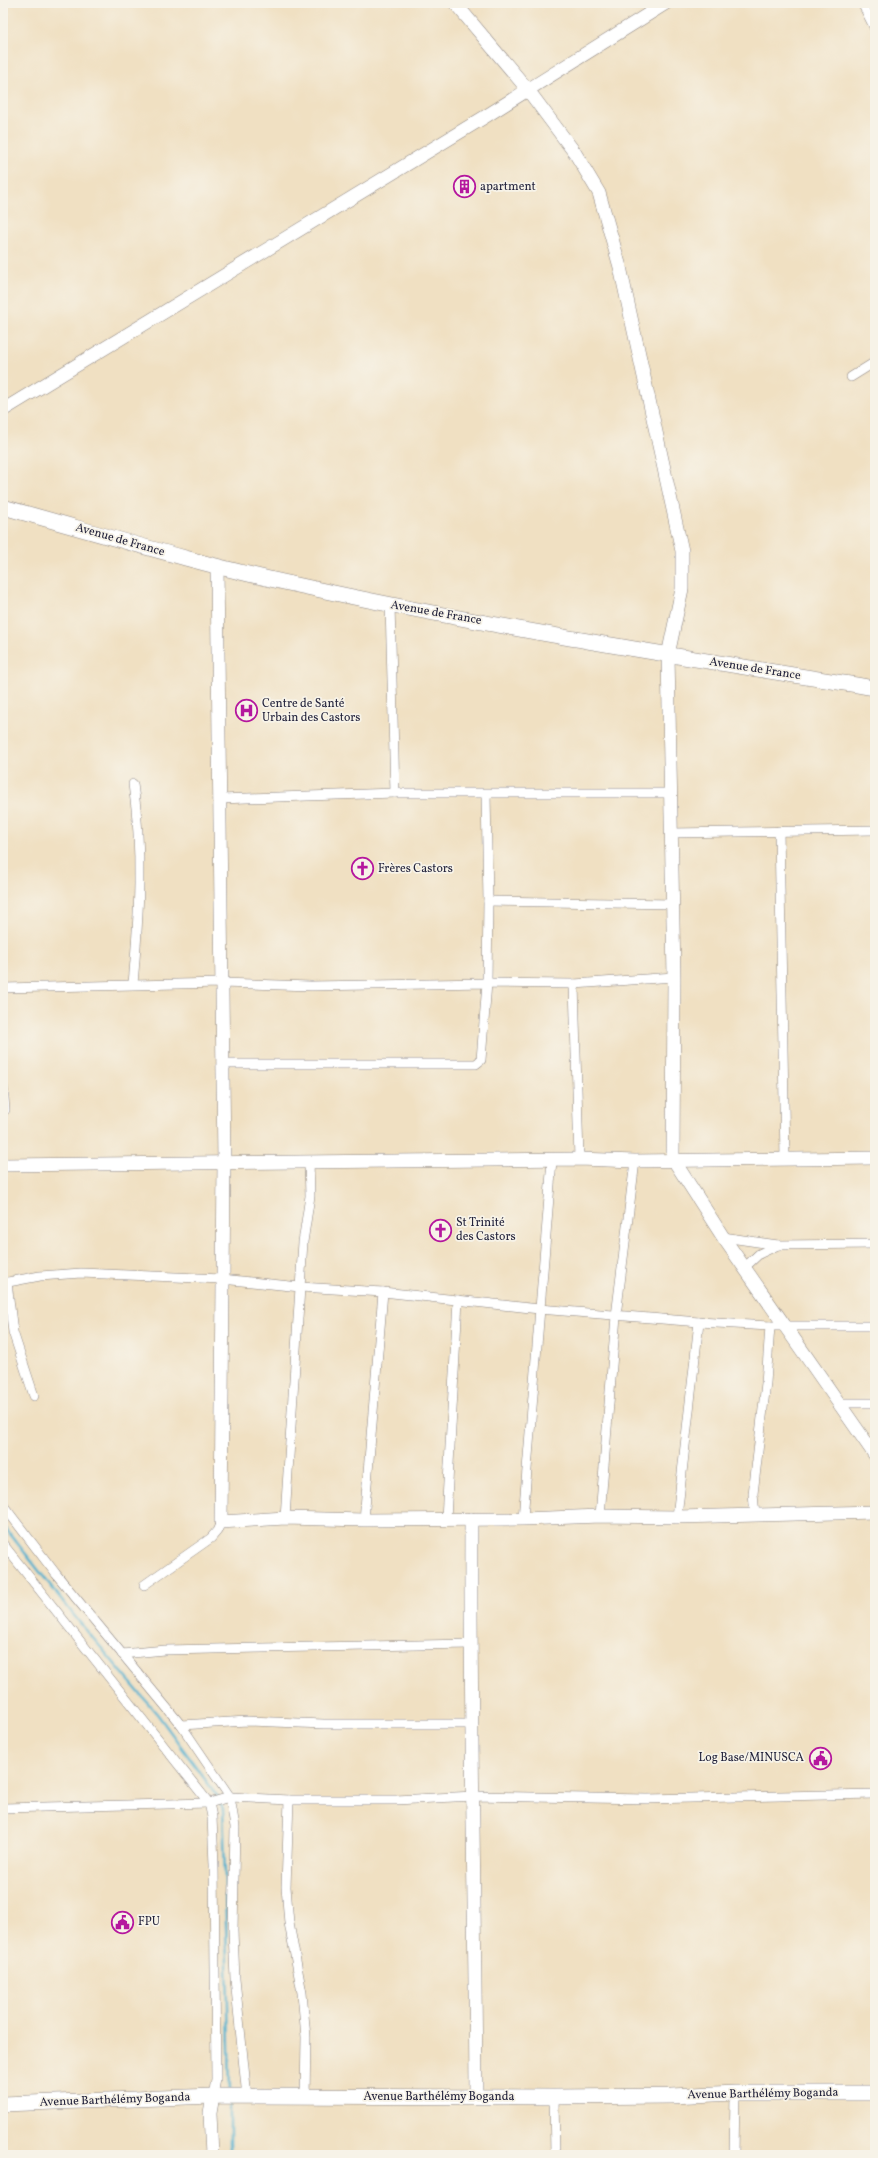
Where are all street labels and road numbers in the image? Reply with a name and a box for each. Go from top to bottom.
street label: Avenue de France [74,520,167,560]
street label: Avenue de France [389,597,483,629]
street label: Avenue de France [708,654,802,684]
street label: Avenue Barthélémy Boganda [687,2085,839,2103]
street label: Avenue Barthélémy Boganda [39,2089,191,2111]
street label: Avenue Barthélémy Boganda [363,2089,515,2105]

